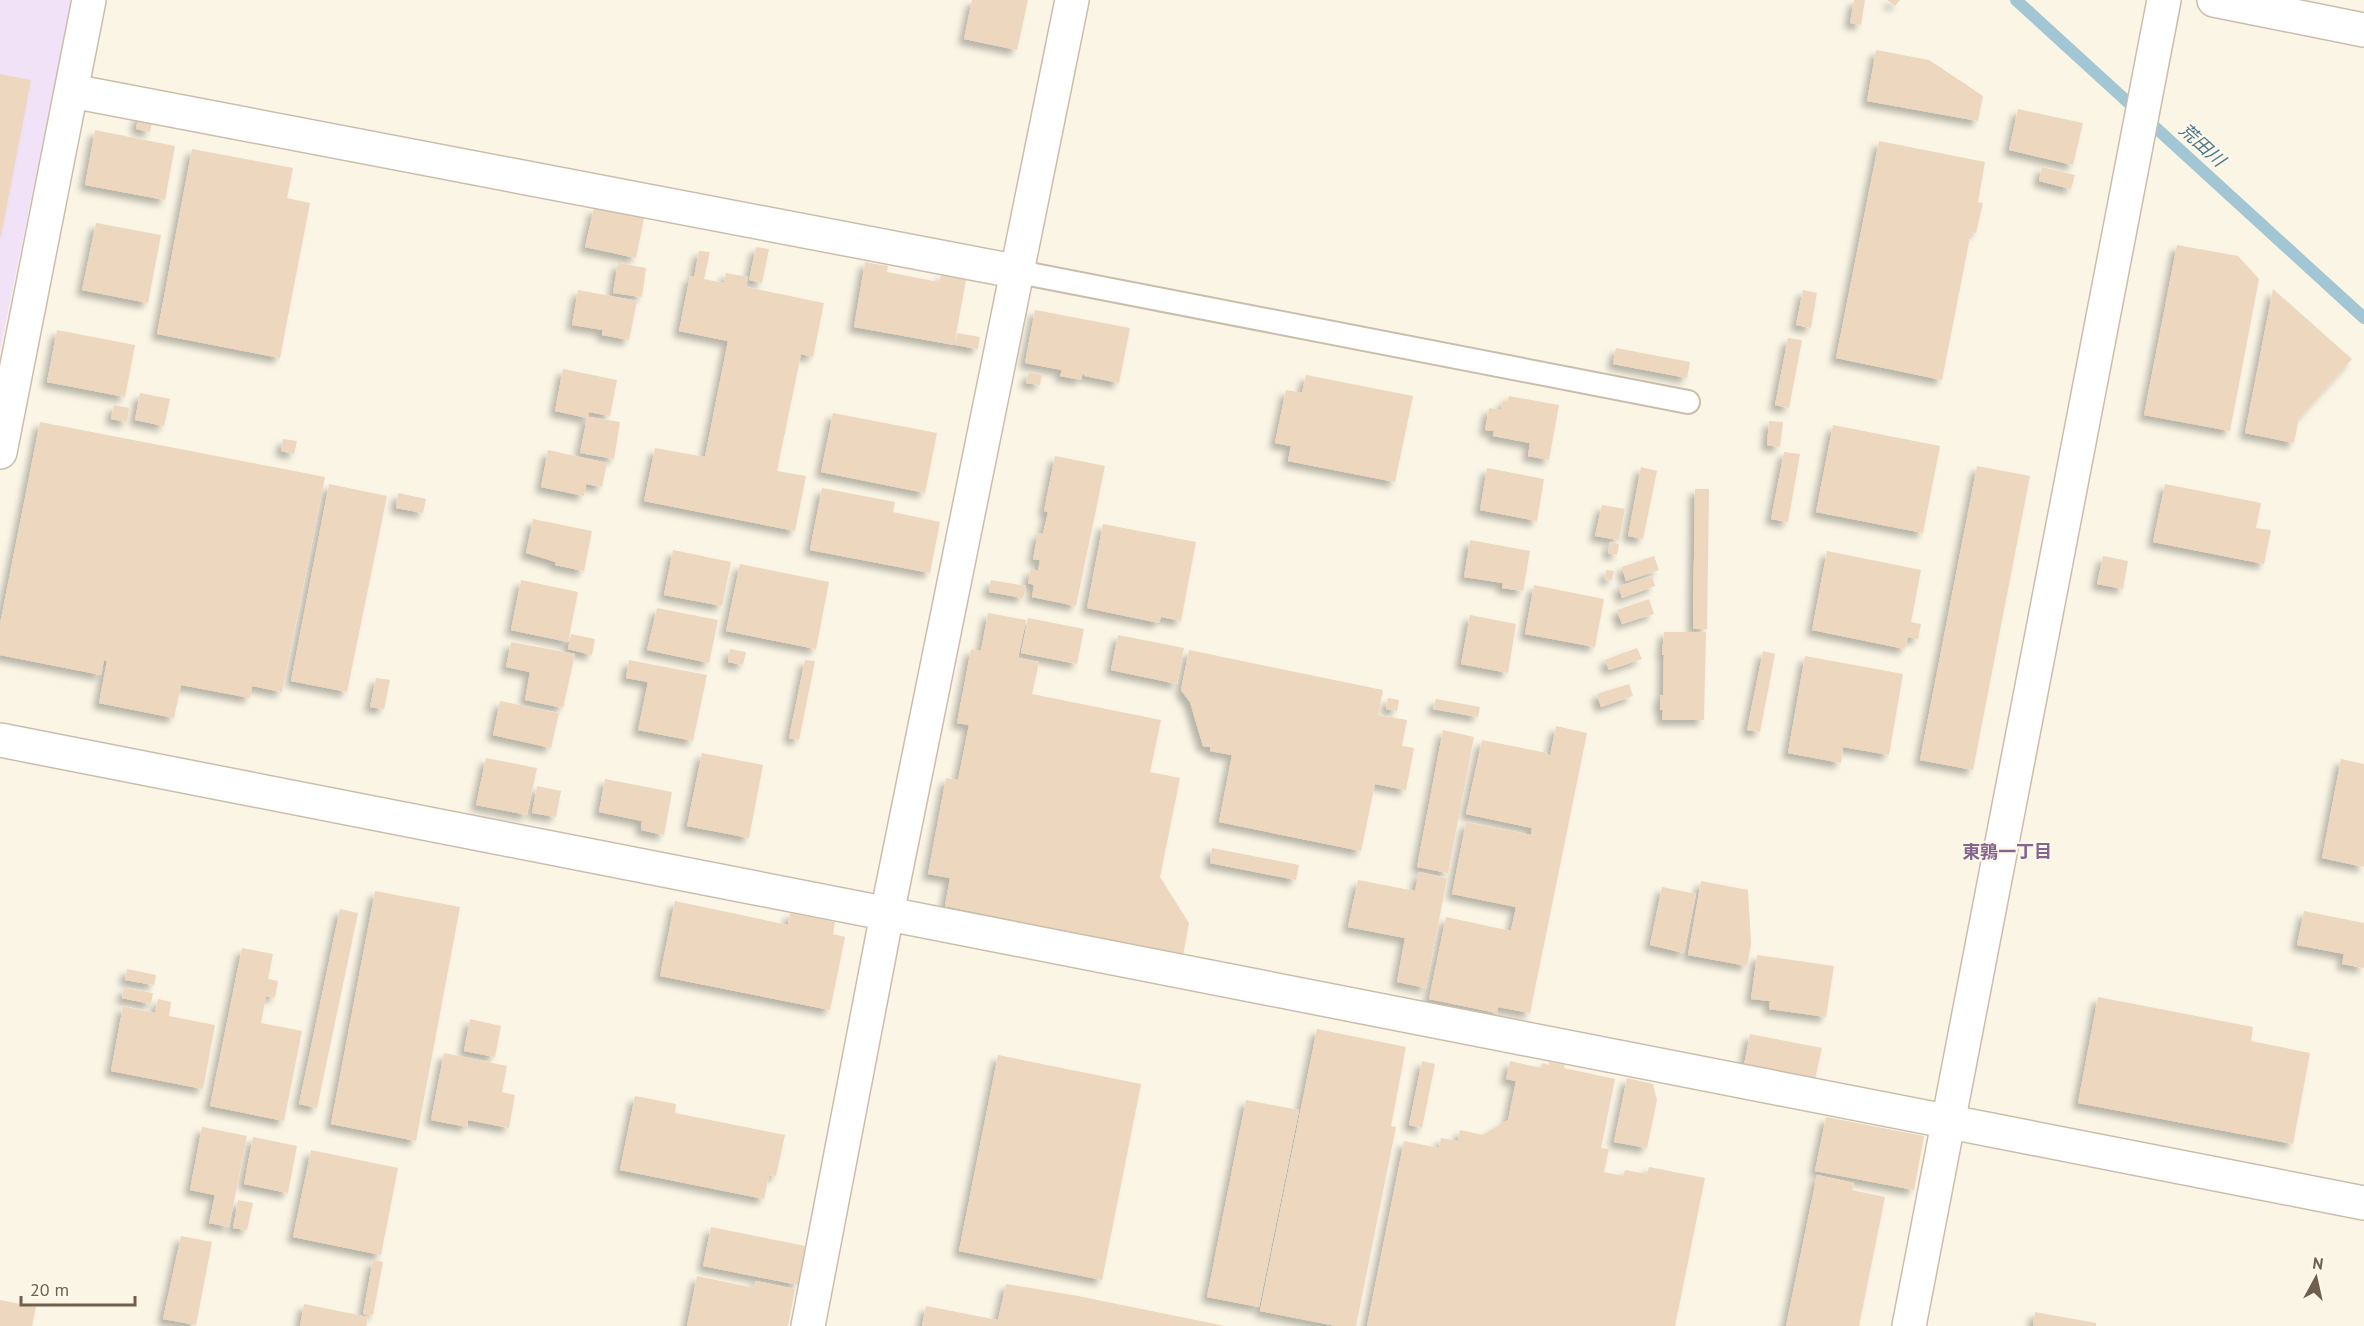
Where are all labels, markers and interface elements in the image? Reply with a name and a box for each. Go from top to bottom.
water label: 荒田川 [2175,118,2232,173]
district label: 東鶉一丁目 [1962,840,2052,863]
north arrow [2286,1248,2346,1308]
text: N [2311,1253,2325,1274]
scale bar [21,1269,135,1307]
text: 20 m [30,1278,69,1301]

